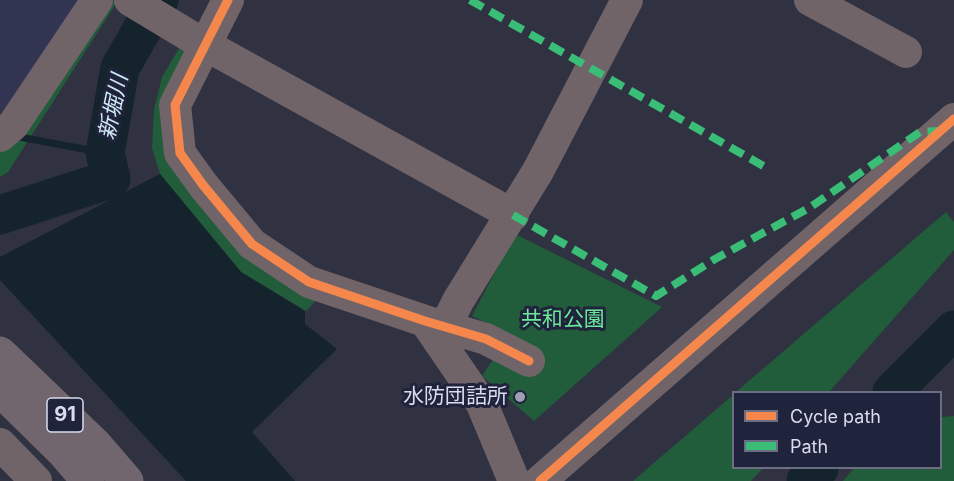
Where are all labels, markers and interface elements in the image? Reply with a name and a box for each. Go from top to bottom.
water label: 新堀川 [94,72,134,142]
park label: 共和公園 [521,307,605,333]
place label: 水防団詰所 [403,384,508,410]
marker: 水防団詰所 [513,390,527,404]
legend [732,391,942,469]
road number: 91 [47,398,83,432]
text: Cycle path [790,406,881,427]
text: Path [790,436,828,457]

